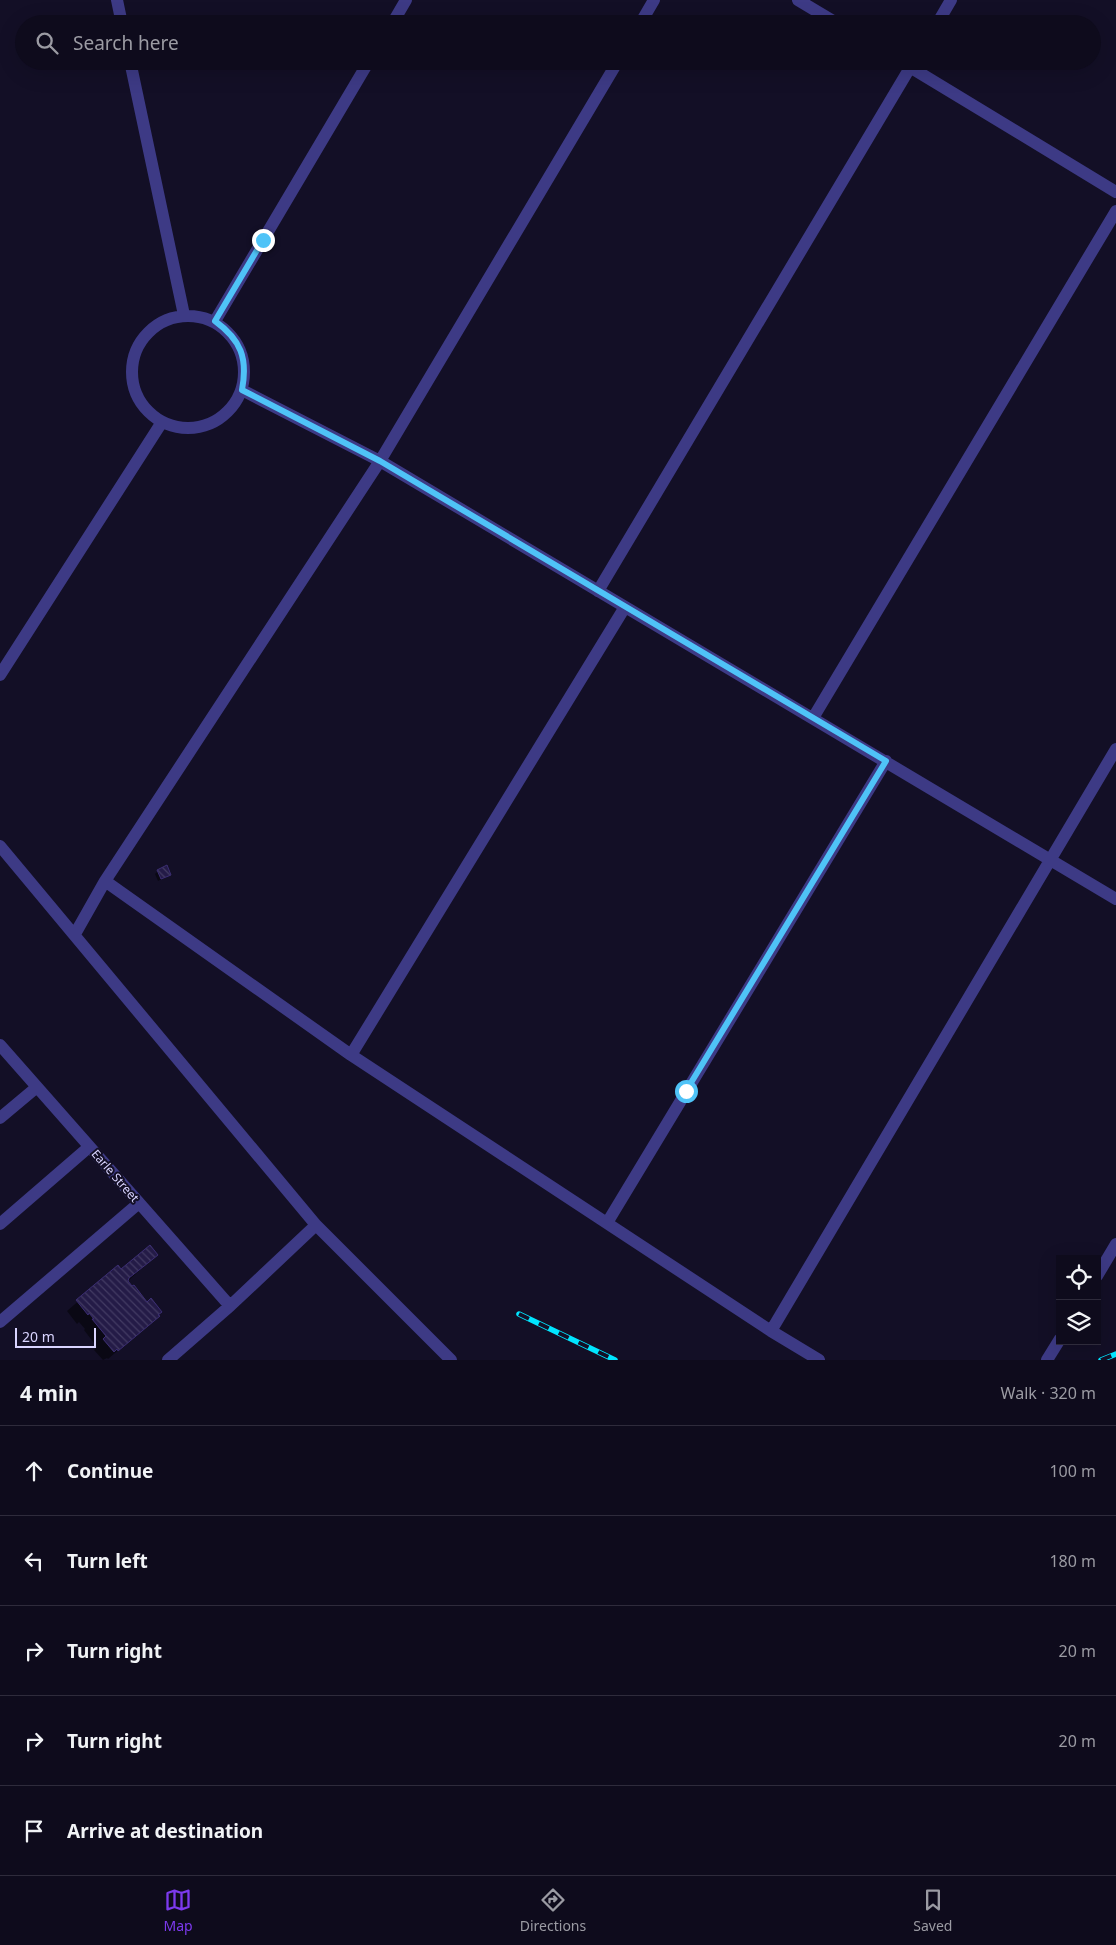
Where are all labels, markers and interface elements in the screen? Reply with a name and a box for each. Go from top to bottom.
search box [15,15,1101,70]
icon: search [33,29,61,57]
text: Search here [73,30,179,56]
route end [252,229,275,252]
route start [675,1080,698,1103]
street label: Earle Street [88,1146,143,1206]
map controls [1056,1255,1101,1345]
button: locate [1056,1255,1101,1300]
button: layers [1056,1300,1101,1345]
scale bar [15,1325,96,1348]
text: 20 m [22,1327,55,1346]
text: 4 min [20,1379,78,1407]
text: Walk · 320 m [1001,1382,1096,1404]
icon: ahead [20,1457,48,1485]
text: Continue [67,1458,153,1484]
text: 100 m [1049,1460,1096,1482]
icon: left [20,1547,48,1575]
text: Turn left [67,1548,148,1574]
text: 180 m [1049,1550,1096,1572]
icon: right [20,1637,48,1665]
text: Turn right [67,1638,162,1664]
text: 20 m [1059,1640,1096,1662]
icon: right [20,1727,48,1755]
text: Turn right [67,1728,162,1754]
text: 20 m [1059,1730,1096,1752]
icon: arrive [20,1817,48,1845]
text: Arrive at destination [67,1818,263,1844]
tab: Map [164,1886,193,1935]
tab: Directions [520,1886,586,1935]
tab: Saved [913,1886,952,1935]

